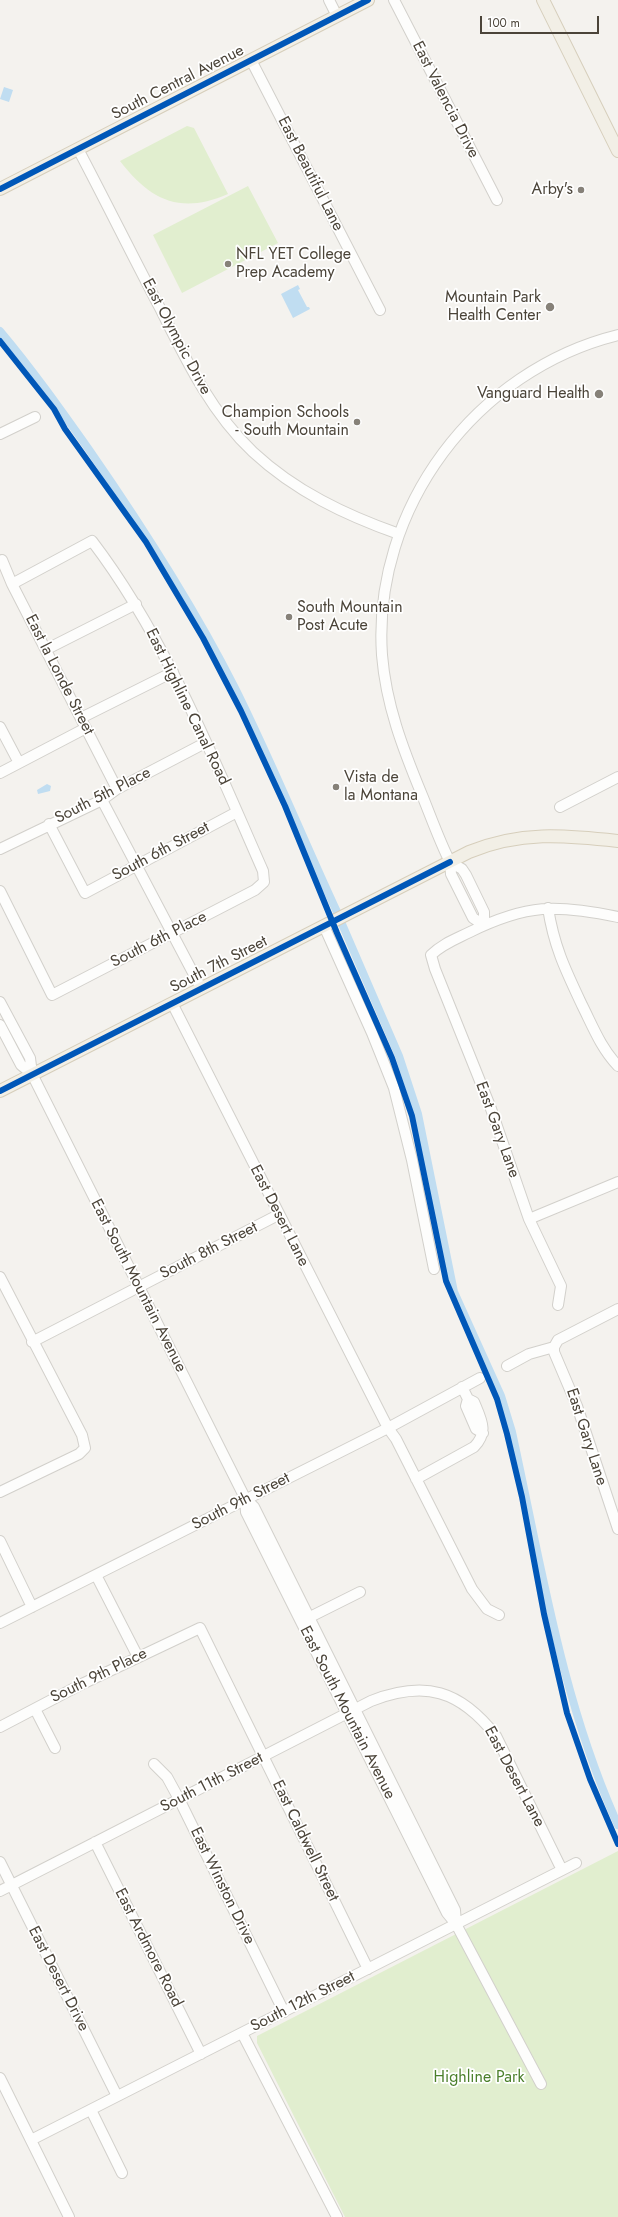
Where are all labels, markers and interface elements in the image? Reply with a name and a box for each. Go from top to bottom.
scale bar [482,8,601,34]
text: 100 m [487,14,520,32]
street label: East Valencia Drive [407,38,483,162]
street label: South Central Avenue [109,41,247,125]
street label: East Beautiful Lane [273,114,347,234]
place label: Arby's [532,180,573,200]
marker: Arby's [576,185,586,195]
place label: NFL YET College Prep Academy [236,245,351,283]
marker: NFL YET College Prep Academy [223,259,233,269]
street label: East Olympic Drive [137,276,215,398]
place label: Mountain Park Health Center [445,288,541,326]
marker: Mountain Park Health Center [544,301,556,313]
place label: Vanguard Health [477,384,590,404]
marker: Vanguard Health [593,388,605,400]
place label: Champion Schools - South Mountain [222,403,349,441]
marker: Champion Schools - South Mountain [352,417,362,427]
place label: South Mountain Post Acute [297,598,403,636]
street label: East la Londe Street [20,612,98,738]
marker: South Mountain Post Acute [284,612,294,622]
street label: East Highline Canal Road [141,626,233,788]
street label: South 5th Place [52,764,154,828]
place label: Vista de la Montana [344,768,418,806]
marker: Vista de la Montana [331,782,341,792]
street label: South 6th Street [109,818,213,886]
street label: South 6th Place [108,908,210,972]
street label: South 7th Street [167,932,271,998]
street label: East Gary Lane [471,1079,523,1181]
street label: East Desert Lane [245,1162,313,1270]
street label: East South Mountain Avenue [86,1196,190,1376]
street label: South 8th Street [157,1218,261,1284]
street label: East Gary Lane [561,1386,611,1488]
street label: South 9th Street [189,1469,293,1535]
street label: East South Mountain Avenue [295,1623,399,1803]
street label: South 9th Place [48,1644,150,1708]
street label: East Desert Lane [479,1723,549,1831]
street label: South 11th Street [157,1749,267,1817]
street label: East Caldwell Street [267,1777,343,1905]
street label: East Winston Drive [185,1824,259,1948]
street label: East Ardmore Road [110,1885,186,2011]
street label: East Desert Drive [23,1923,93,2035]
street label: South 12th Street [248,1967,358,2037]
park label: Highline Park [434,2068,524,2088]

